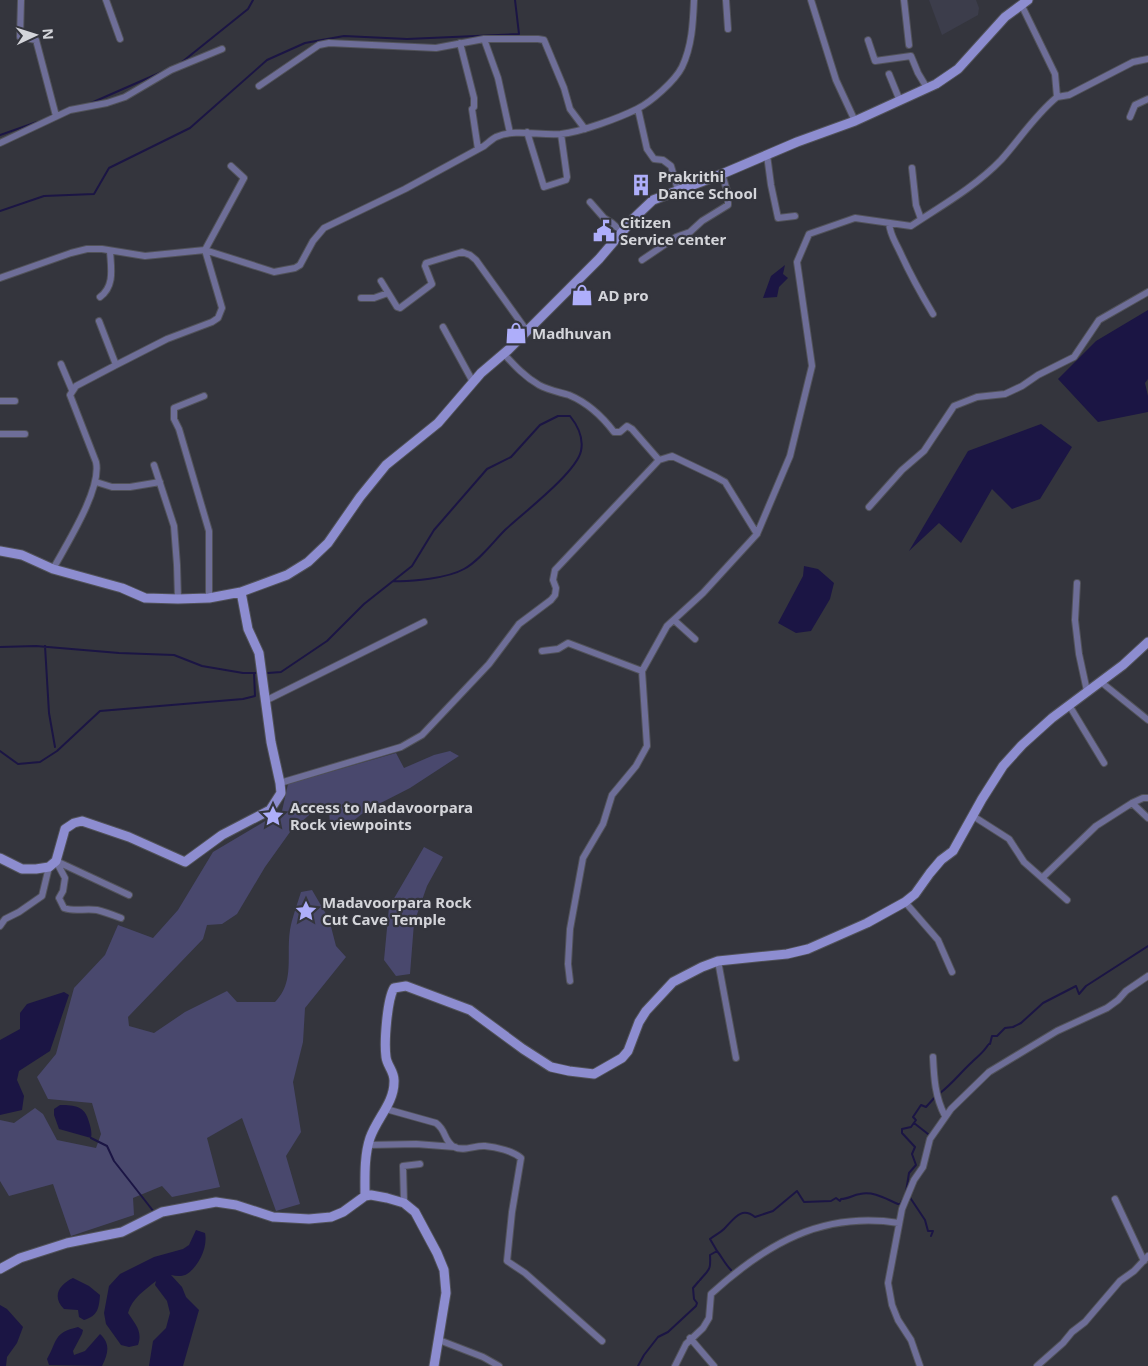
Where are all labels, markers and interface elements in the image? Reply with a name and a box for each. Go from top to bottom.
north arrow [10,10,60,60]
text: N [39,28,58,40]
place label: Prakrithi Dance School [658,166,757,203]
building icon: Prakrithi Dance School [628,172,654,198]
place label: Citizen Service center [620,212,726,249]
public building icon: Citizen Service center [591,218,617,244]
shop icon: AD pro [569,282,595,308]
place label: AD pro [598,285,649,305]
shop icon: Madhuvan [503,320,529,346]
place label: Madhuvan [532,323,611,343]
place label: Access to Madavoorpara Rock viewpoints [290,797,473,834]
place icon: Access to Madavoorpara Rock viewpoints [260,803,286,829]
place label: Madavoorpara Rock Cut Cave Temple [322,892,472,929]
place icon: Madavoorpara Rock Cut Cave Temple [293,898,319,924]

